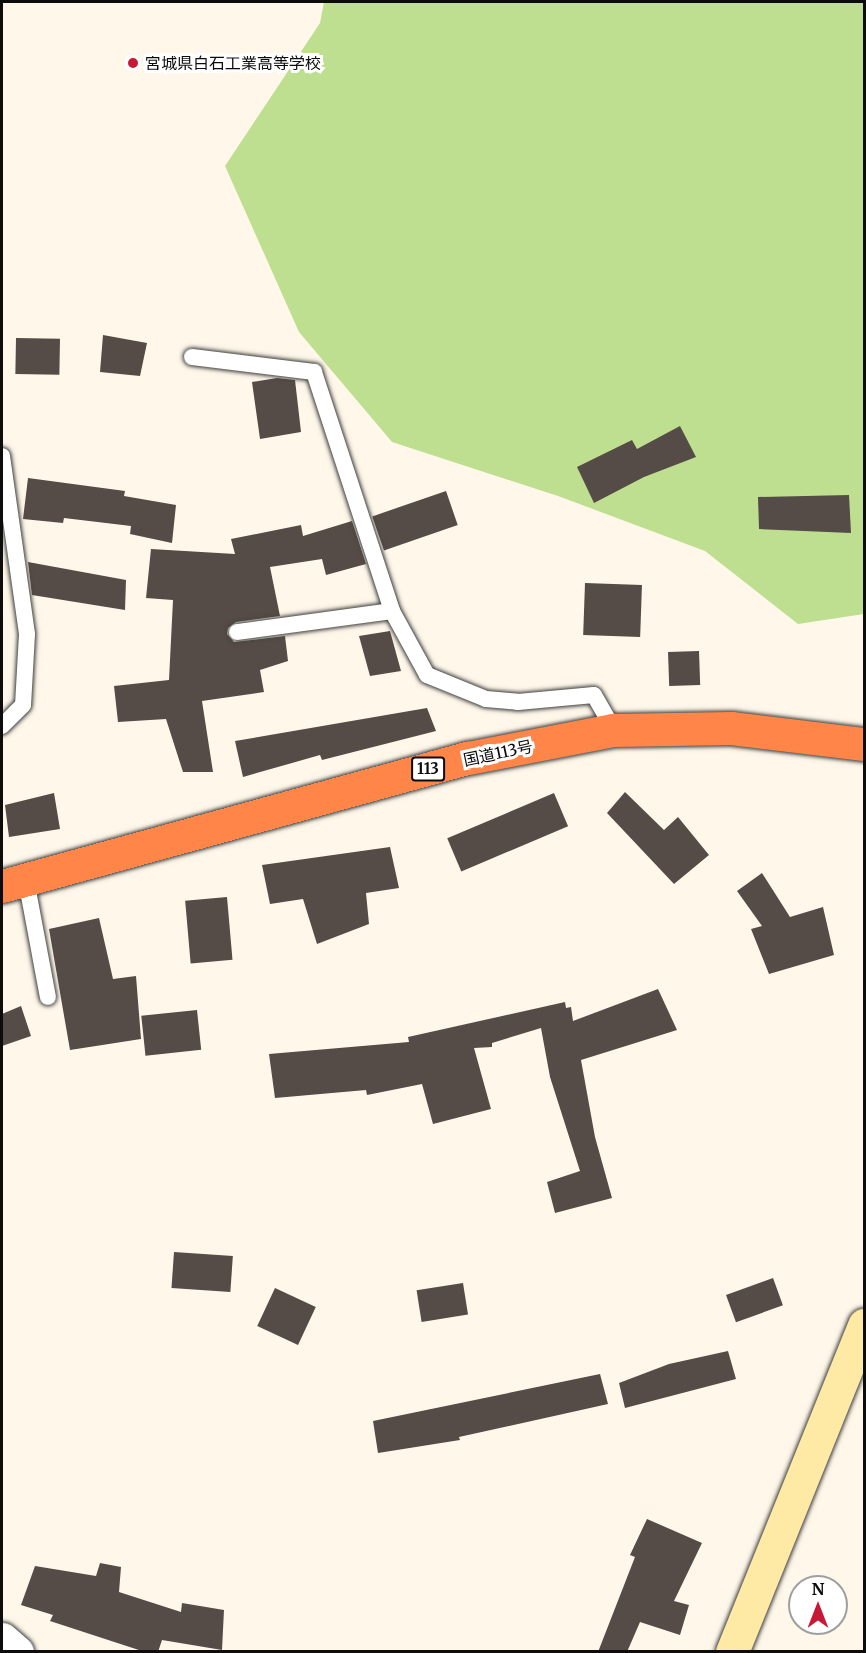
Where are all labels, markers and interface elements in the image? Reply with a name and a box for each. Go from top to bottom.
place label: 宮城県白石工業高等学校 [145,53,321,73]
marker: 宮城県白石工業高等学校 [126,56,140,70]
street label: 国道113号 [461,736,535,770]
road number: 113 [410,757,446,781]
north arrow [788,1575,848,1635]
text: N [812,1579,824,1599]

